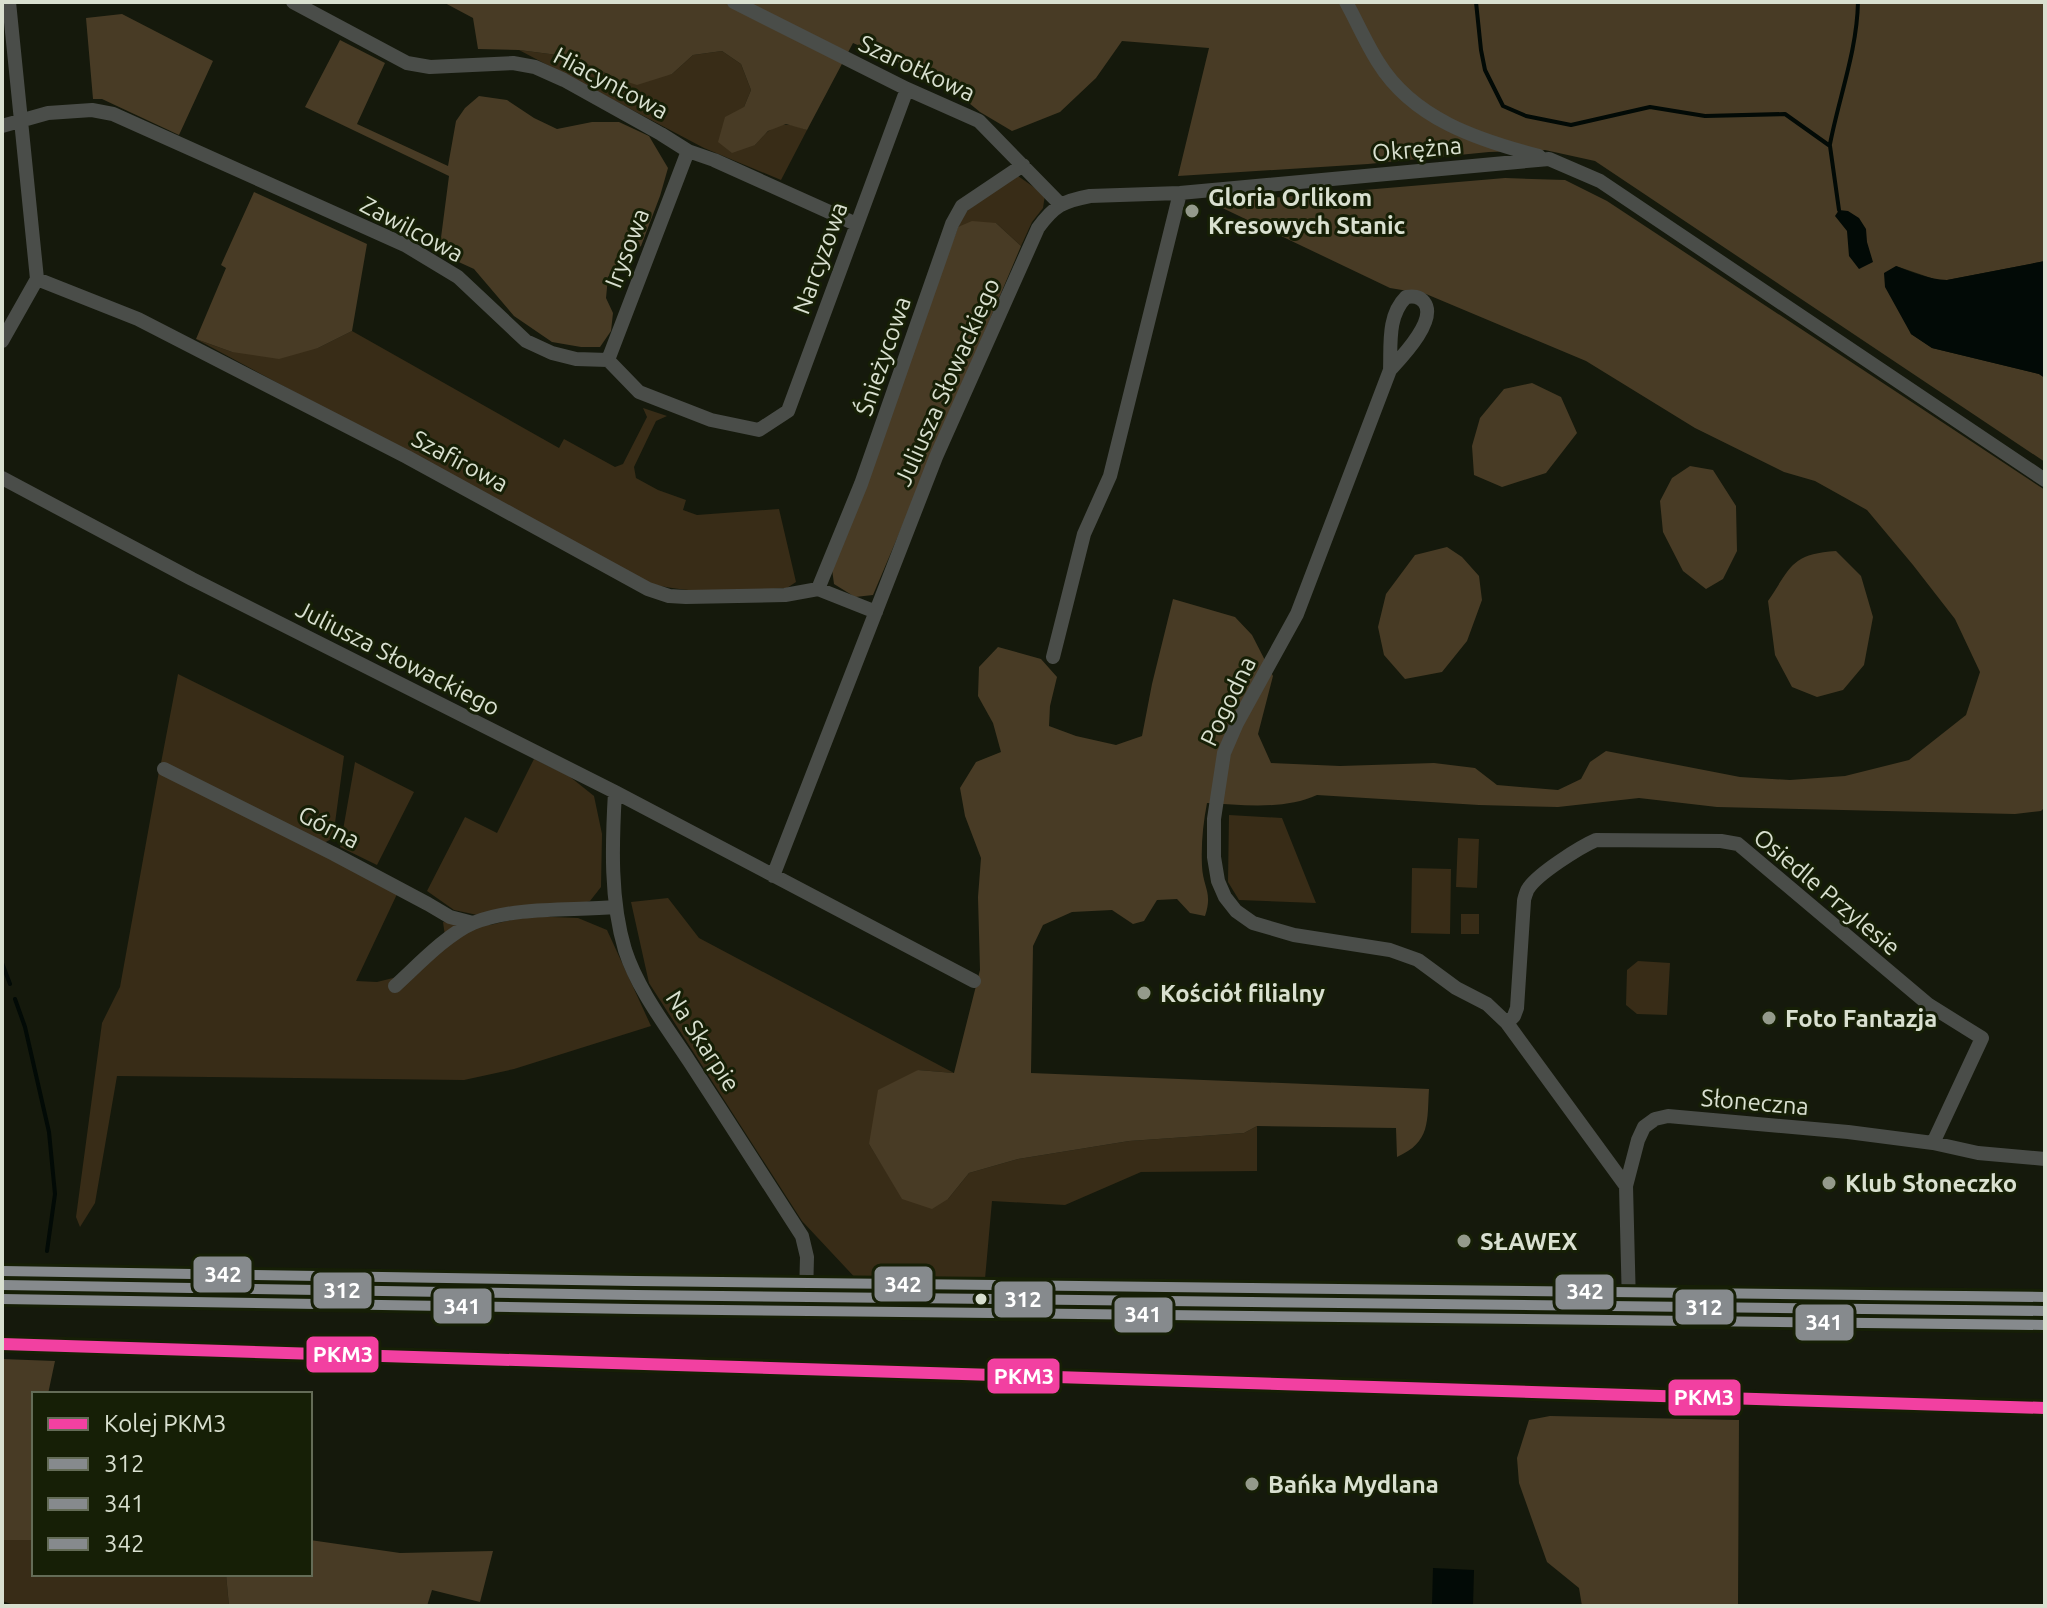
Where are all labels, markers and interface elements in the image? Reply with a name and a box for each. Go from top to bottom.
street label: Szarotkowa [855,29,979,107]
street label: Hiacyntowa [549,42,673,124]
street label: Okrężna [1371,132,1463,166]
place label: Gloria Orlikom Kresowych Stanic [1208,184,1406,239]
street label: Zawilcowa [356,191,468,267]
street label: Narcyzowa [787,198,853,318]
marker: Gloria Orlikom Kresowych Stanic [1183,202,1201,220]
street label: Irysowa [600,205,654,291]
street label: Juliusza Słowackiego [889,274,1005,490]
street label: Śnieżycowa [849,293,916,419]
street label: Szafirowa [407,424,513,498]
street label: Juliusza Słowackiego [292,595,504,721]
street label: Pogodna [1195,652,1261,750]
street label: Górna [294,800,364,854]
street label: Osiedle Przylesie [1748,823,1906,961]
place label: Kościół filialny [1160,980,1325,1007]
marker: Kościół filialny [1135,984,1153,1002]
street label: Na Skarpie [661,986,745,1096]
place label: Foto Fantazja [1785,1005,1937,1032]
marker: Foto Fantazja [1760,1009,1778,1027]
street label: Słoneczna [1700,1084,1810,1120]
place label: Klub Słoneczko [1845,1170,2017,1197]
marker: Klub Słoneczko [1820,1174,1838,1192]
place label: SŁAWEX [1480,1228,1578,1255]
marker: SŁAWEX [1455,1232,1473,1250]
line badge: 342 [192,1255,253,1294]
text: 342 [204,1261,242,1286]
line badge: 342 [873,1265,934,1303]
line badge: 312 [312,1271,373,1310]
text: 342 [884,1271,922,1296]
line badge: 342 [1554,1273,1615,1311]
text: 312 [323,1277,361,1302]
text: 342 [1566,1278,1604,1303]
line badge: 312 [993,1280,1054,1319]
text: 312 [1004,1286,1042,1311]
line badge: 341 [432,1287,493,1325]
line badge: 312 [1674,1288,1735,1326]
unlabelled marker [973,1291,989,1307]
text: 341 [443,1293,481,1318]
text: 312 [1685,1294,1723,1319]
line badge: 341 [1113,1296,1174,1334]
text: 341 [1124,1301,1162,1326]
line badge: 341 [1794,1303,1855,1342]
text: 341 [1805,1309,1843,1334]
line badge: PKM3 [305,1335,380,1374]
text: PKM3 [313,1341,373,1366]
line badge: PKM3 [986,1357,1061,1395]
text: PKM3 [994,1363,1054,1388]
line badge: PKM3 [1667,1378,1742,1417]
text: PKM3 [1674,1384,1734,1409]
legend [32,1392,312,1576]
text: Kolej PKM3 [104,1410,227,1437]
text: 312 [104,1450,145,1477]
place label: Bańka Mydlana [1268,1471,1439,1498]
marker: Bańka Mydlana [1243,1475,1261,1493]
text: 341 [104,1490,145,1517]
text: 342 [104,1530,145,1557]

